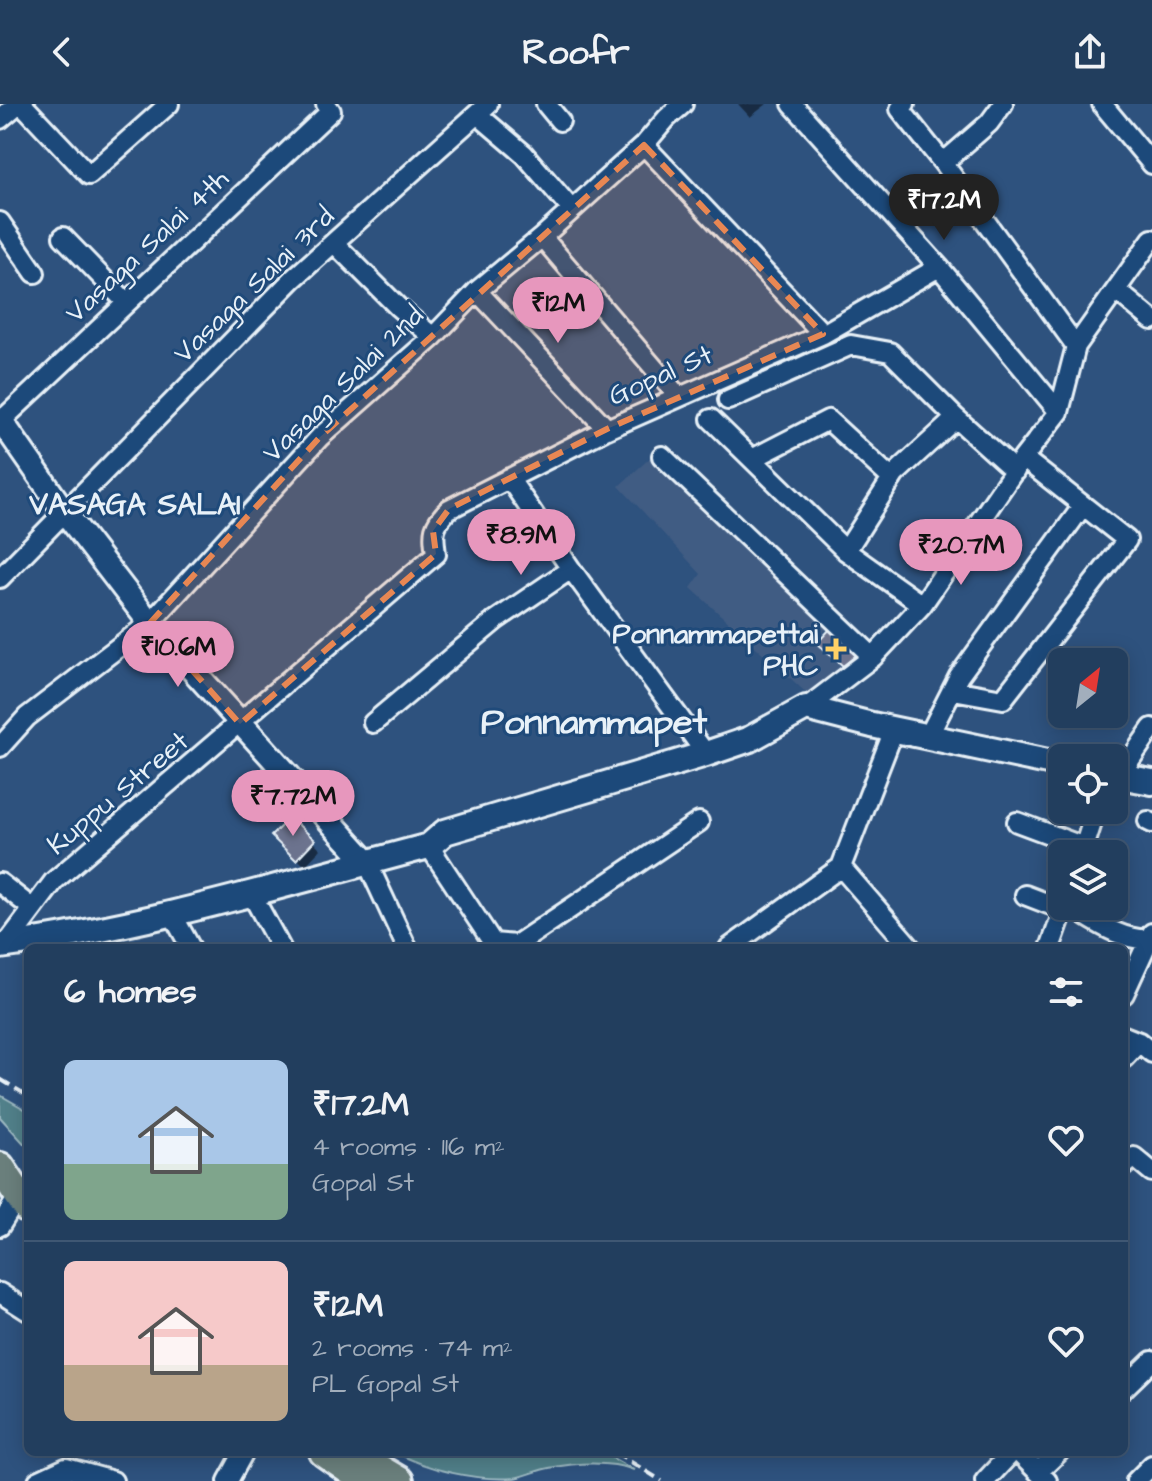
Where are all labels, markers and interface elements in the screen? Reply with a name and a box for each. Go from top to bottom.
text: Roofr [522,27,630,78]
icon: back [40,30,84,74]
icon: share [1068,30,1112,74]
street label: Vasaga Salai 4th [57,160,238,333]
pin: ₹17.2M [879,174,1009,242]
text: ₹17.2M [907,182,981,218]
street label: Vasaga Salai 3rd [165,198,344,373]
pin: ₹12M [511,277,605,345]
text: ₹12M [531,285,585,321]
street label: Vasaga Salai 2nd [254,297,433,472]
street label: Gopal St [602,335,719,416]
district label: VASAGA SALAI [28,484,241,526]
pin: ₹8.9M [465,509,577,577]
text: ₹8.9M [485,517,557,553]
pin: ₹20.7M [896,519,1026,587]
text: ₹20.7M [917,527,1005,563]
place label: Ponnammapettai PHC [612,615,819,686]
pin: ₹10.6M [113,621,243,689]
text: ₹10.6M [140,629,216,665]
marker: Ponnammapettai PHC [825,638,847,660]
north arrow [1048,648,1128,728]
map controls [1048,648,1128,920]
district label: Ponnammapet [481,697,707,748]
street label: Kuppu Street [39,722,198,864]
button: locate [1048,744,1128,824]
pin: ₹7.72M [228,770,358,838]
text: ₹7.72M [250,778,336,814]
button: layers [1048,840,1128,920]
text: 6 homes [64,968,197,1016]
icon: filters [1044,970,1088,1014]
text: ₹17.2M [312,1081,409,1129]
icon: home [128,1092,224,1188]
icon: heart [1044,1118,1088,1162]
text: 4 rooms · 116 m² [312,1129,505,1165]
text: Gopal St [312,1165,414,1201]
text: ₹12M [312,1282,383,1330]
icon: home [128,1293,224,1389]
icon: heart [1044,1319,1088,1363]
text: 2 rooms · 74 m² [312,1330,513,1366]
text: PL Gopal St [312,1366,459,1402]

